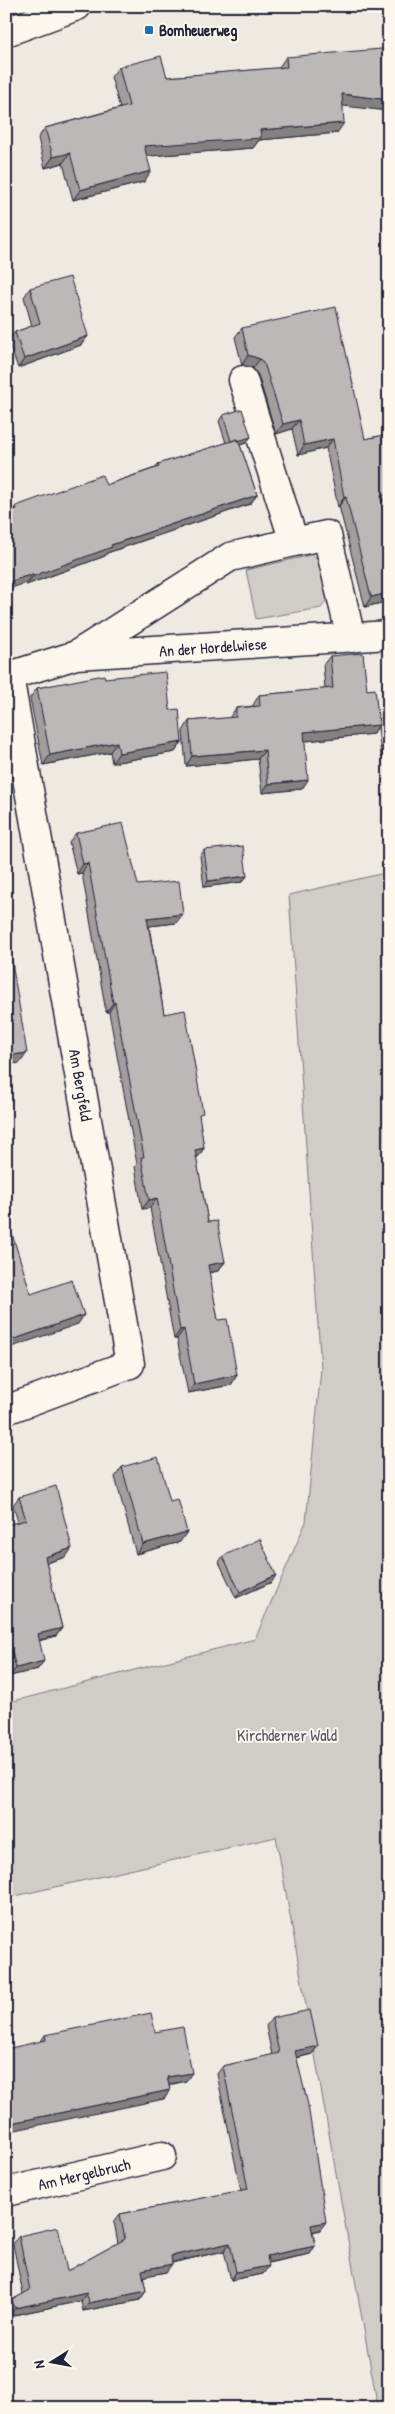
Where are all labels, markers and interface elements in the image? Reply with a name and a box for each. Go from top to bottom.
place label: Bomheuerweg [159,19,237,42]
marker: Bomheuerweg [143,24,155,36]
street label: An der Hordelwiese [158,632,268,662]
street label: Am Bergfeld [64,1047,98,1123]
park label: Kirchderner Wald [237,1724,337,1746]
street label: Am Mergelbruch [36,2153,133,2195]
north arrow [28,2336,78,2386]
text: N [29,2359,49,2370]

